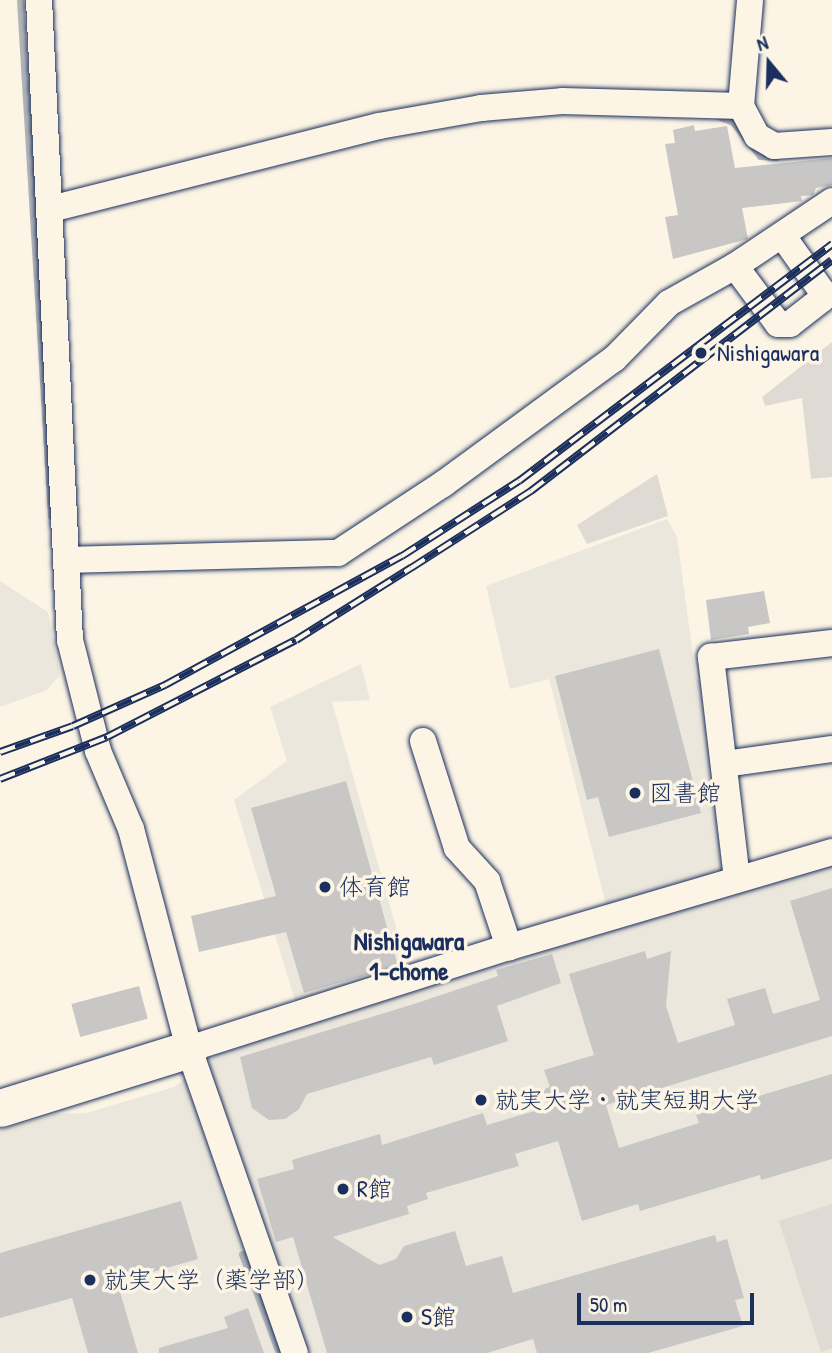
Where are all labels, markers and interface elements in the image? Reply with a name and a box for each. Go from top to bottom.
north arrow [734,28,804,98]
text: N [753,29,771,57]
place label: Nishigawara [717,339,819,367]
marker: Nishigawara [691,343,711,363]
place label: 図書館 [649,779,721,807]
marker: 図書館 [627,785,643,801]
place label: 体育館 [339,873,411,901]
marker: 体育館 [317,879,333,895]
district label: Nishigawara 1-chome [354,925,464,986]
place label: 就実大学・就実短期大学 [495,1086,759,1114]
marker: 就実大学・就実短期大学 [473,1092,489,1108]
place label: R館 [357,1175,392,1203]
marker: R館 [335,1181,351,1197]
place label: 就実大学（薬学部） [104,1266,320,1294]
marker: 就実大学（薬学部） [82,1272,98,1288]
scale bar [580,1280,757,1324]
text: 50 m [590,1290,627,1319]
place label: S館 [421,1303,456,1331]
marker: S館 [399,1309,415,1325]

